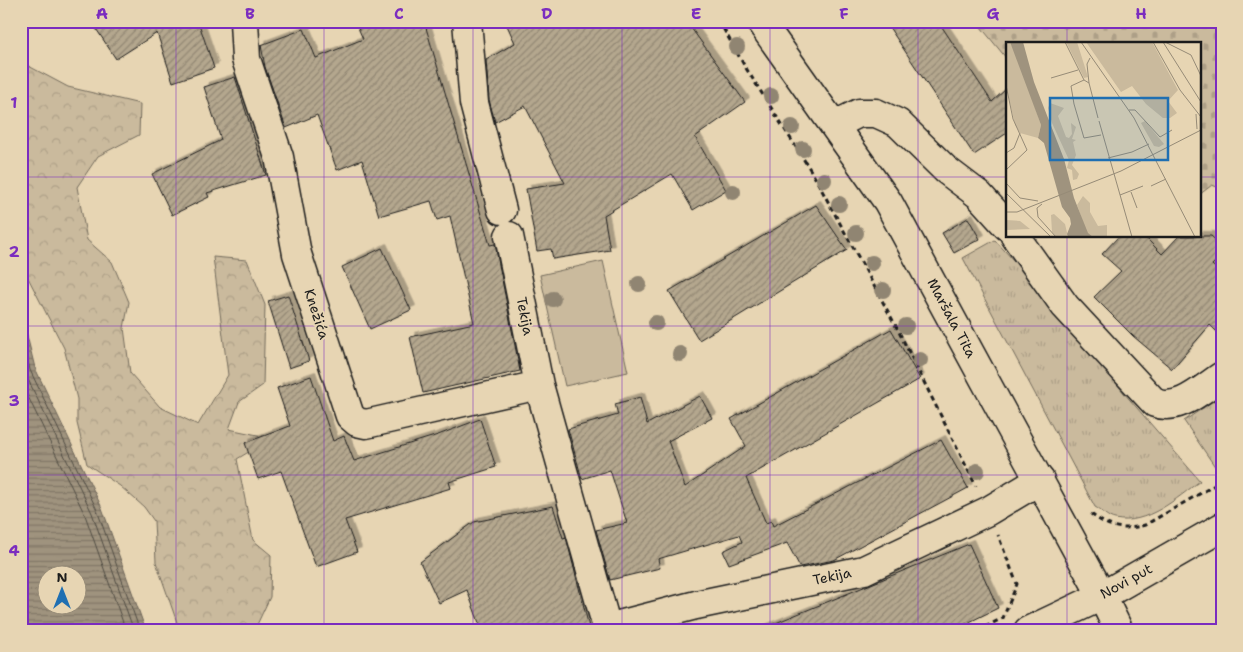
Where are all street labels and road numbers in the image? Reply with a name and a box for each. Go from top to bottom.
street label: Maršala Tita [923,275,981,361]
street label: Knežića [300,286,334,342]
street label: Tekija [512,295,538,337]
street label: Novi put [1097,559,1155,603]
street label: Tekija [811,563,853,589]

